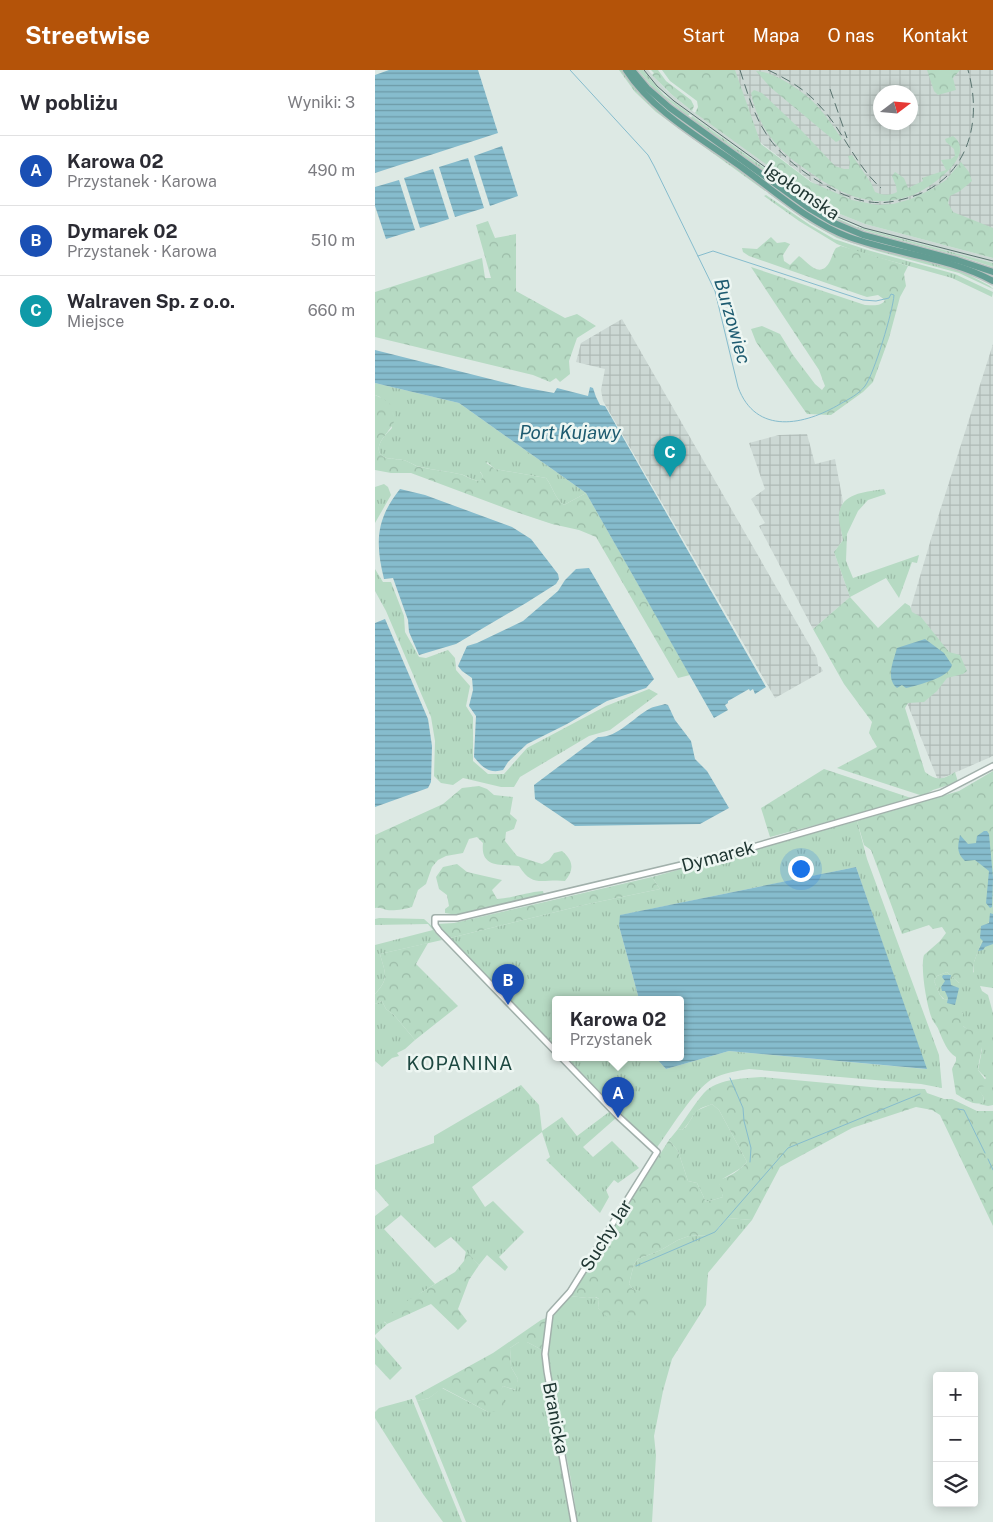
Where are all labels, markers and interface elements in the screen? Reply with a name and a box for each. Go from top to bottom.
text: Streetwise [25,21,150,49]
text: Start [683,25,725,46]
text: Mapa [753,25,799,46]
text: O nas [827,25,874,46]
text: Kontakt [902,25,968,46]
north arrow [873,85,918,130]
text: W pobliżu [20,90,118,115]
text: Wyniki: 3 [287,93,355,112]
text: Karowa 02 [67,150,164,172]
street label: Igołomska [760,158,844,224]
text: A [30,161,42,180]
text: 490 m [308,161,355,180]
text: Przystanek · Karowa [67,172,217,191]
text: Dymarek 02 [67,220,177,242]
text: B [31,231,41,250]
text: 510 m [311,231,355,250]
text: Przystanek · Karowa [67,242,217,261]
water label: Burzowiec [710,276,756,367]
text: Walraven Sp. z o.o. [67,290,235,312]
text: C [30,301,42,320]
text: 660 m [308,301,355,320]
text: Miejsce [67,312,124,331]
water label: Port Kujawy [519,421,621,443]
pin: C [654,436,686,477]
street label: Dymarek [679,836,757,876]
your location [788,856,814,882]
pin: B [492,964,524,1005]
popup [552,996,684,1061]
text: Karowa 02 [570,1008,666,1030]
text: Przystanek [570,1030,652,1049]
district label: KOPANINA [407,1052,513,1074]
pin: A [602,1077,634,1118]
street label: Suchy Jar [576,1195,636,1275]
map controls [933,1372,978,1507]
button: + [933,1372,978,1417]
street label: Branicka [539,1380,573,1456]
button: − [933,1417,978,1462]
button: layers [933,1462,978,1507]

